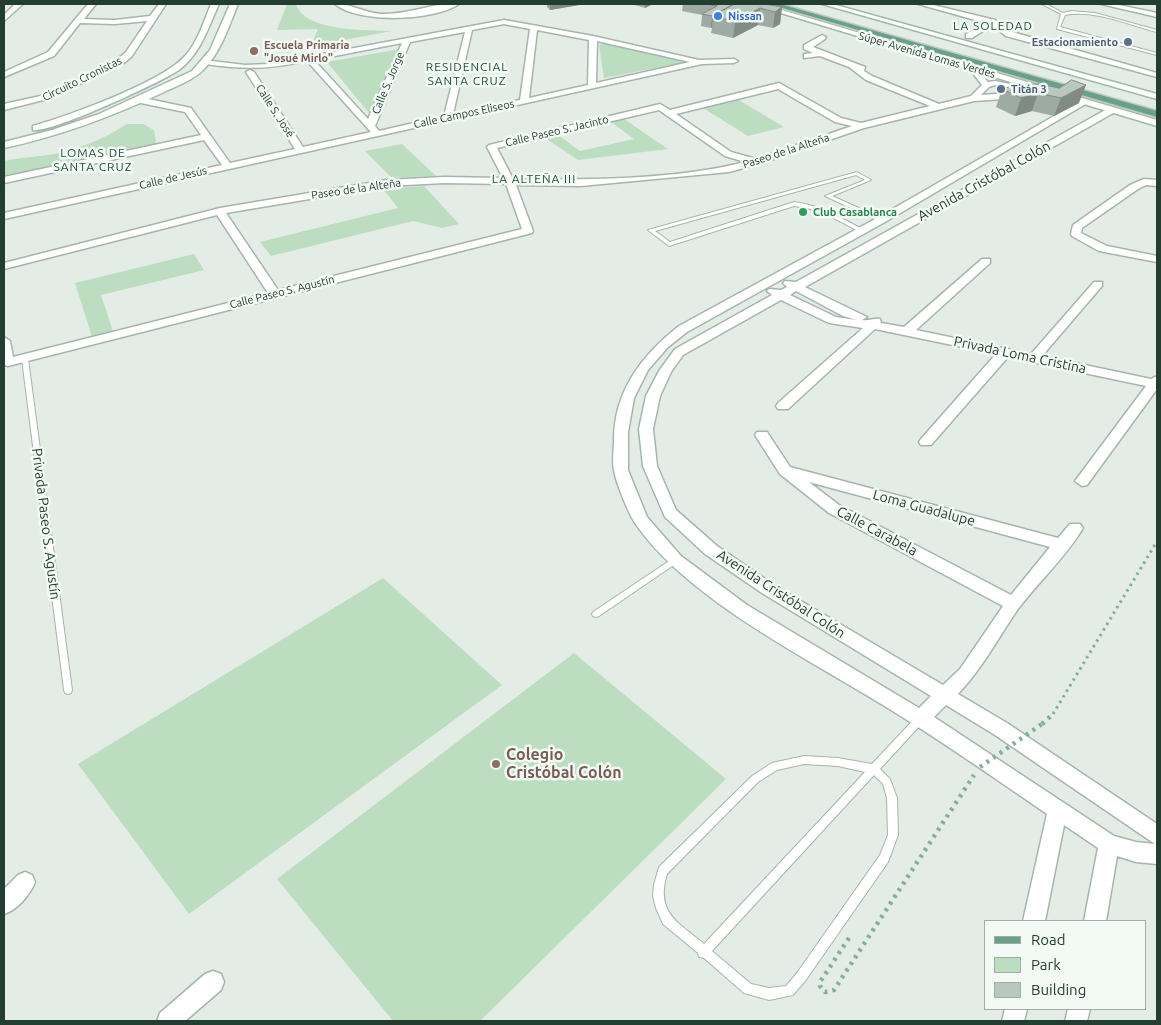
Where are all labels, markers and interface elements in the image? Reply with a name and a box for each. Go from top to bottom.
place label: Nissan [728,9,762,23]
marker: Nissan [712,10,724,22]
district label: LA SOLEDAD [952,19,1034,33]
street label: Súper Avenida Lomas Verdes [857,29,997,81]
place label: Estacionamiento [1032,35,1118,49]
marker: Estacionamiento [1122,36,1134,48]
place label: Escuela Primaria "Josué Mirlo" [264,38,350,64]
marker: Escuela Primaria "Josué Mirlo" [248,45,260,57]
street label: Calle S. Jorge [369,50,407,116]
street label: Circuito Cronistas [40,54,124,104]
district label: RESIDENCIAL SANTA CRUZ [424,60,510,88]
street label: Calle S. José [253,82,297,140]
place label: Titán 3 [1011,82,1047,96]
marker: Titán 3 [995,83,1007,95]
street label: Calle Campos Eliseos [412,97,516,131]
street label: Calle Paseo S. Jacinto [504,113,610,149]
street label: Paseo de la Alteña [741,131,831,171]
street label: Avenida Cristóbal Colón [915,137,1053,225]
district label: LOMAS DE SANTA CRUZ [52,146,134,174]
street label: Calle de Jesús [138,164,208,192]
district label: LA ALTEÑA III [490,172,578,186]
street label: Paseo de la Alteña [310,176,402,202]
place label: Club Casablanca [813,205,897,219]
marker: Club Casablanca [797,206,809,218]
street label: Calle Paseo S. Agustín [228,273,336,311]
street label: Privada Loma Cristina [952,333,1088,377]
street label: Privada Paseo S. Agustín [28,447,64,601]
street label: Loma Guadalupe [871,486,977,530]
street label: Calle Carabela [834,503,920,559]
street label: Avenida Cristóbal Colón [714,546,848,642]
place label: Colegio Cristóbal Colón [506,745,622,783]
marker: Colegio Cristóbal Colón [490,758,502,770]
legend [984,920,1146,1010]
text: Road [1031,931,1066,948]
text: Park [1031,956,1061,973]
text: Building [1031,981,1086,998]

